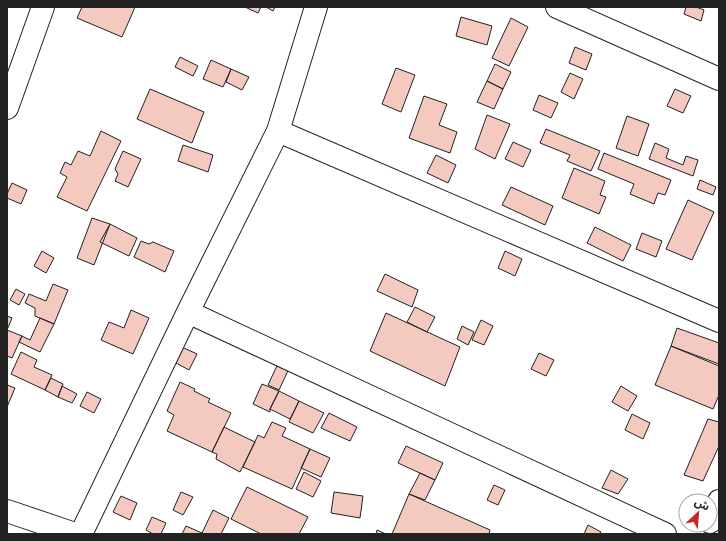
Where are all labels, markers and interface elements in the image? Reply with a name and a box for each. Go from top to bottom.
north arrow [678,493,718,533]
text: ش [693,495,712,514]

